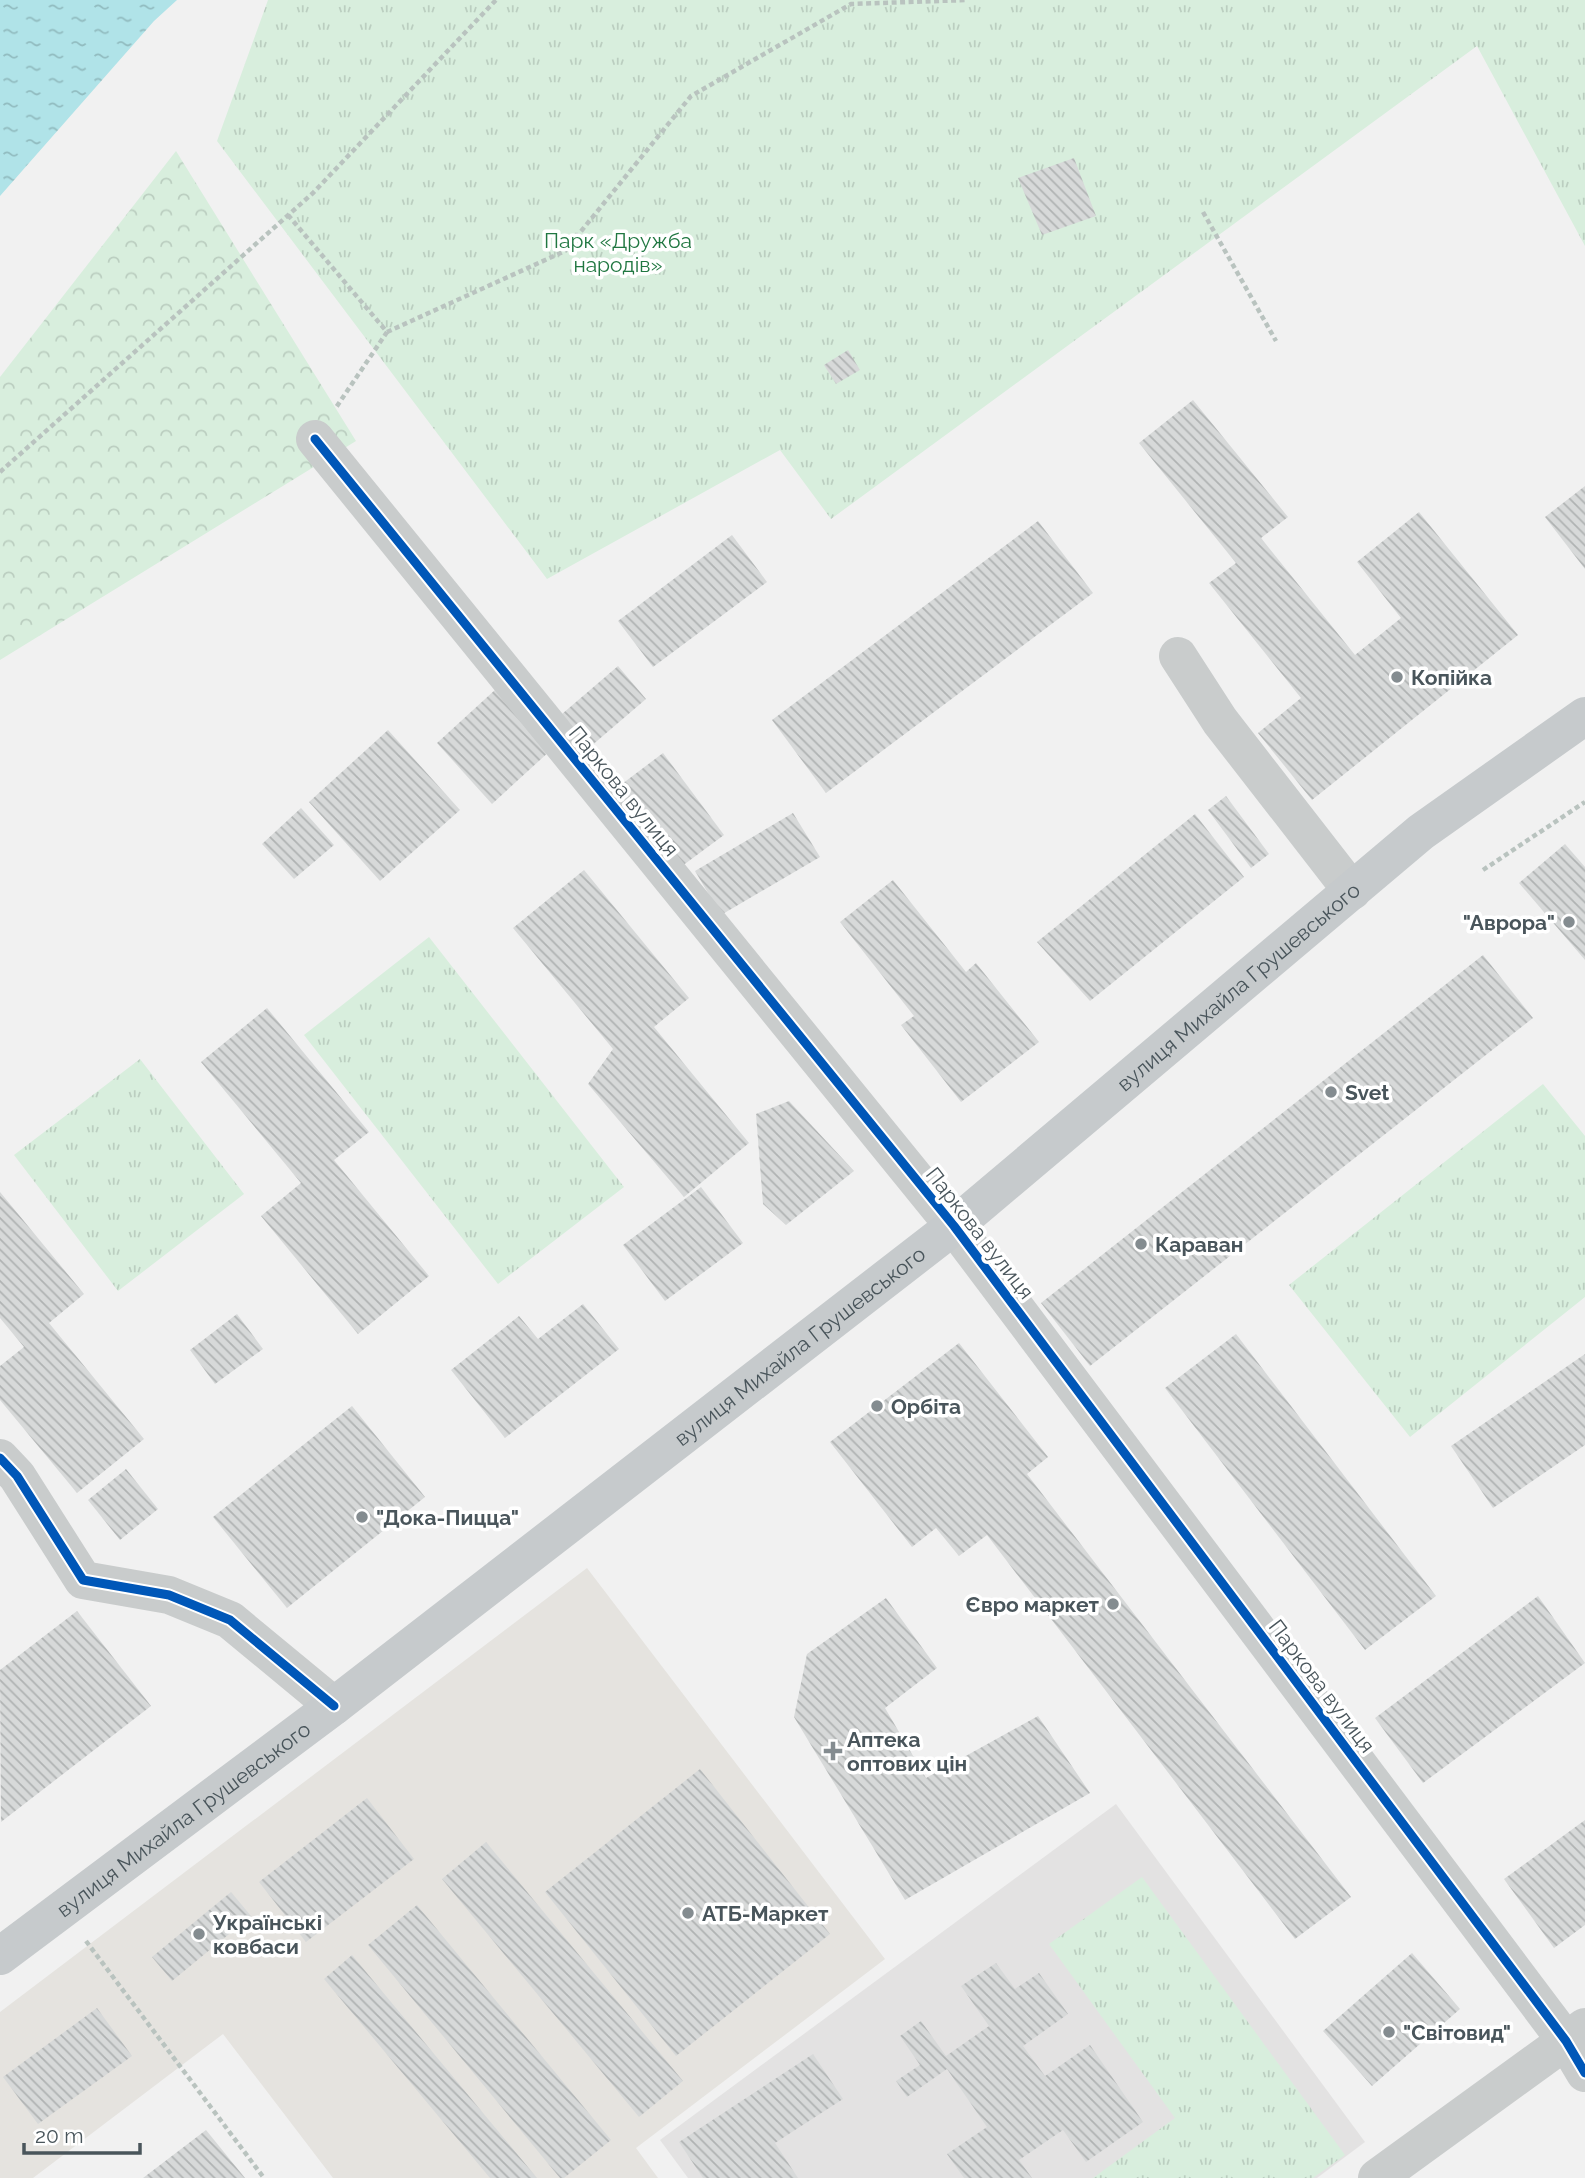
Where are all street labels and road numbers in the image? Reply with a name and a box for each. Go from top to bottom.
street label: Паркова вулиця [564,721,684,861]
street label: вулиця Михайла Грушевського [1111,877,1365,1096]
street label: Паркова вулиця [921,1162,1039,1304]
street label: вулиця Михайла Грушевського [669,1241,930,1450]
street label: Паркова вулиця [1264,1614,1380,1758]
street label: вулиця Михайла Грушевського [52,1716,315,1922]

